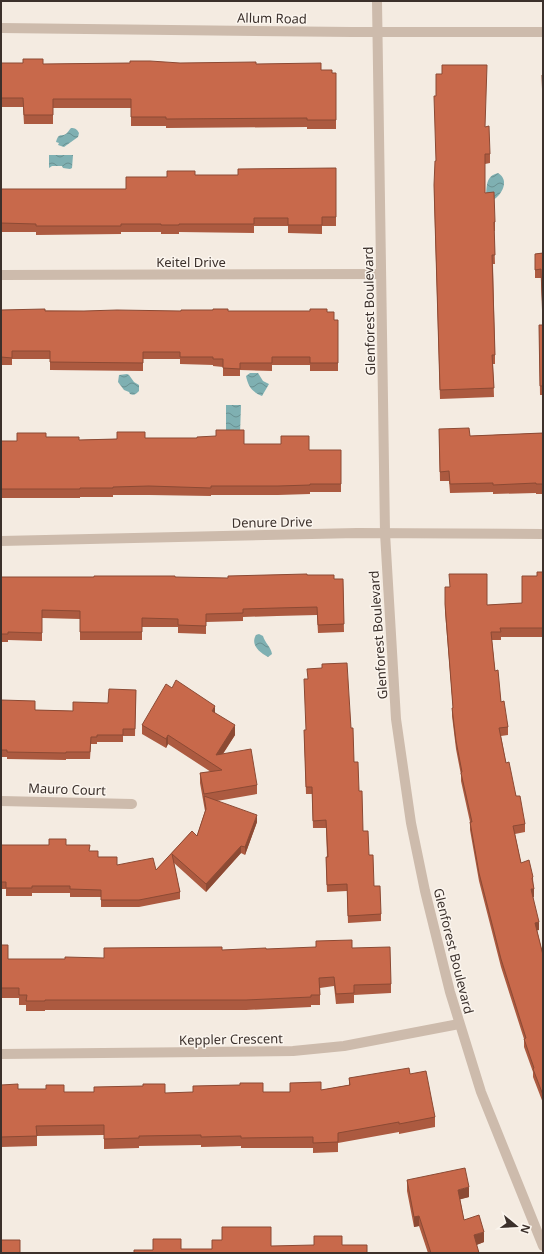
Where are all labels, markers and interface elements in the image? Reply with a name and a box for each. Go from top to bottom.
street label: Allum Road [237,8,307,28]
street label: Glenforest Boulevard [359,246,379,376]
street label: Keitel Drive [156,253,226,271]
street label: Denure Drive [231,512,313,532]
street label: Glenforest Boulevard [365,570,391,700]
street label: Mauro Court [28,779,106,799]
street label: Glenforest Boulevard [430,886,478,1016]
street label: Keppler Crescent [179,1029,283,1049]
north arrow [496,1206,536,1246]
text: N [517,1223,535,1236]

